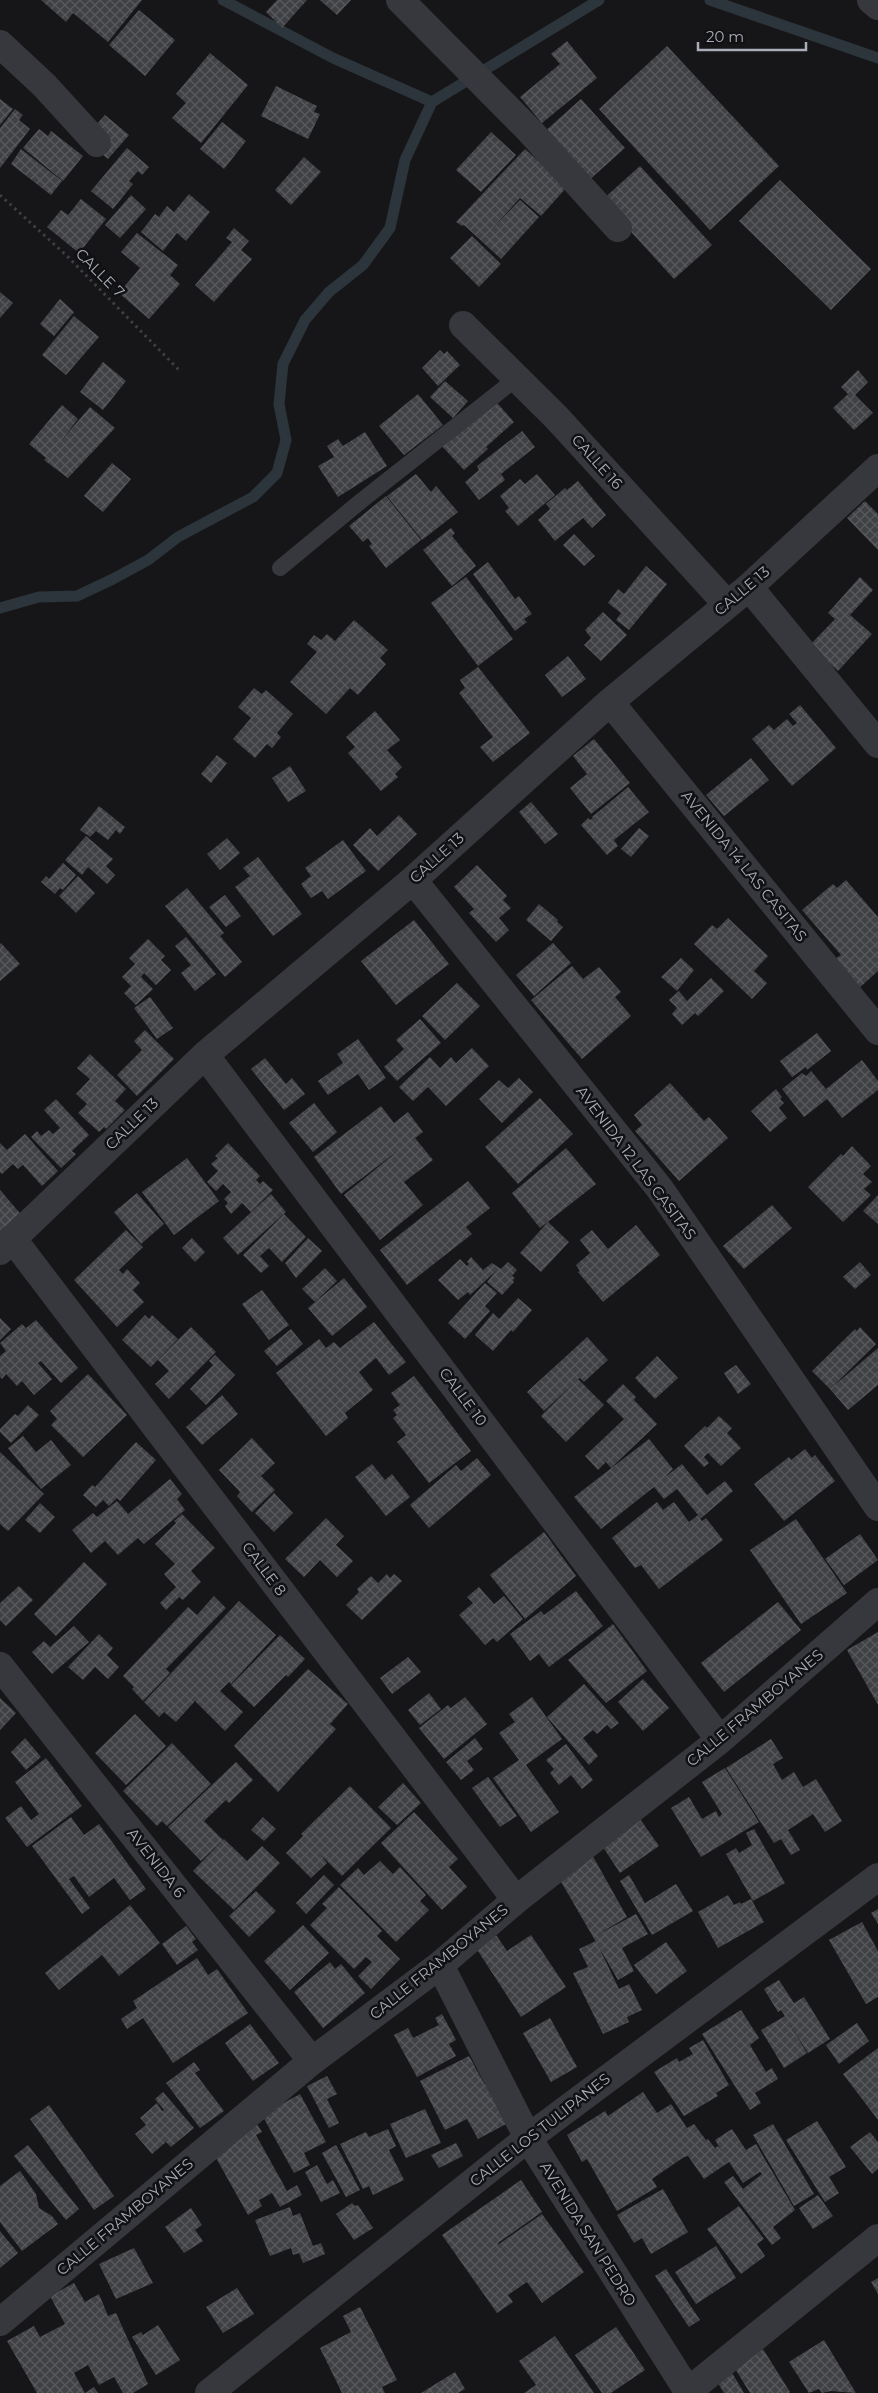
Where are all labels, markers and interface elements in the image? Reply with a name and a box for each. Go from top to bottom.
scale bar [698,20,806,52]
text: 20 m [706,27,744,46]
street label: CALLE 7 [72,244,129,301]
street label: CALLE 16 [568,430,627,493]
street label: CALLE 13 [710,562,773,619]
street label: AVENIDA 14 LAS CASITAS [678,786,811,945]
street label: CALLE 13 [406,828,468,887]
street label: AVENIDA 12 LAS CASITAS [572,1082,700,1243]
street label: CALLE 13 [101,1094,162,1154]
street label: CALLE 10 [435,1364,492,1430]
street label: CALLE 8 [238,1538,291,1599]
street label: CALLE FRAMBOYANES [682,1645,827,1770]
street label: AVENIDA 6 [123,1824,190,1901]
street label: CALLE FRAMBOYANES [366,1900,512,2023]
street label: CALLE LOS TULIPANES [466,2069,614,2190]
street label: CALLE FRAMBOYANES [52,2154,197,2279]
street label: AVENIDA SAN PEDRO [536,2158,641,2309]

